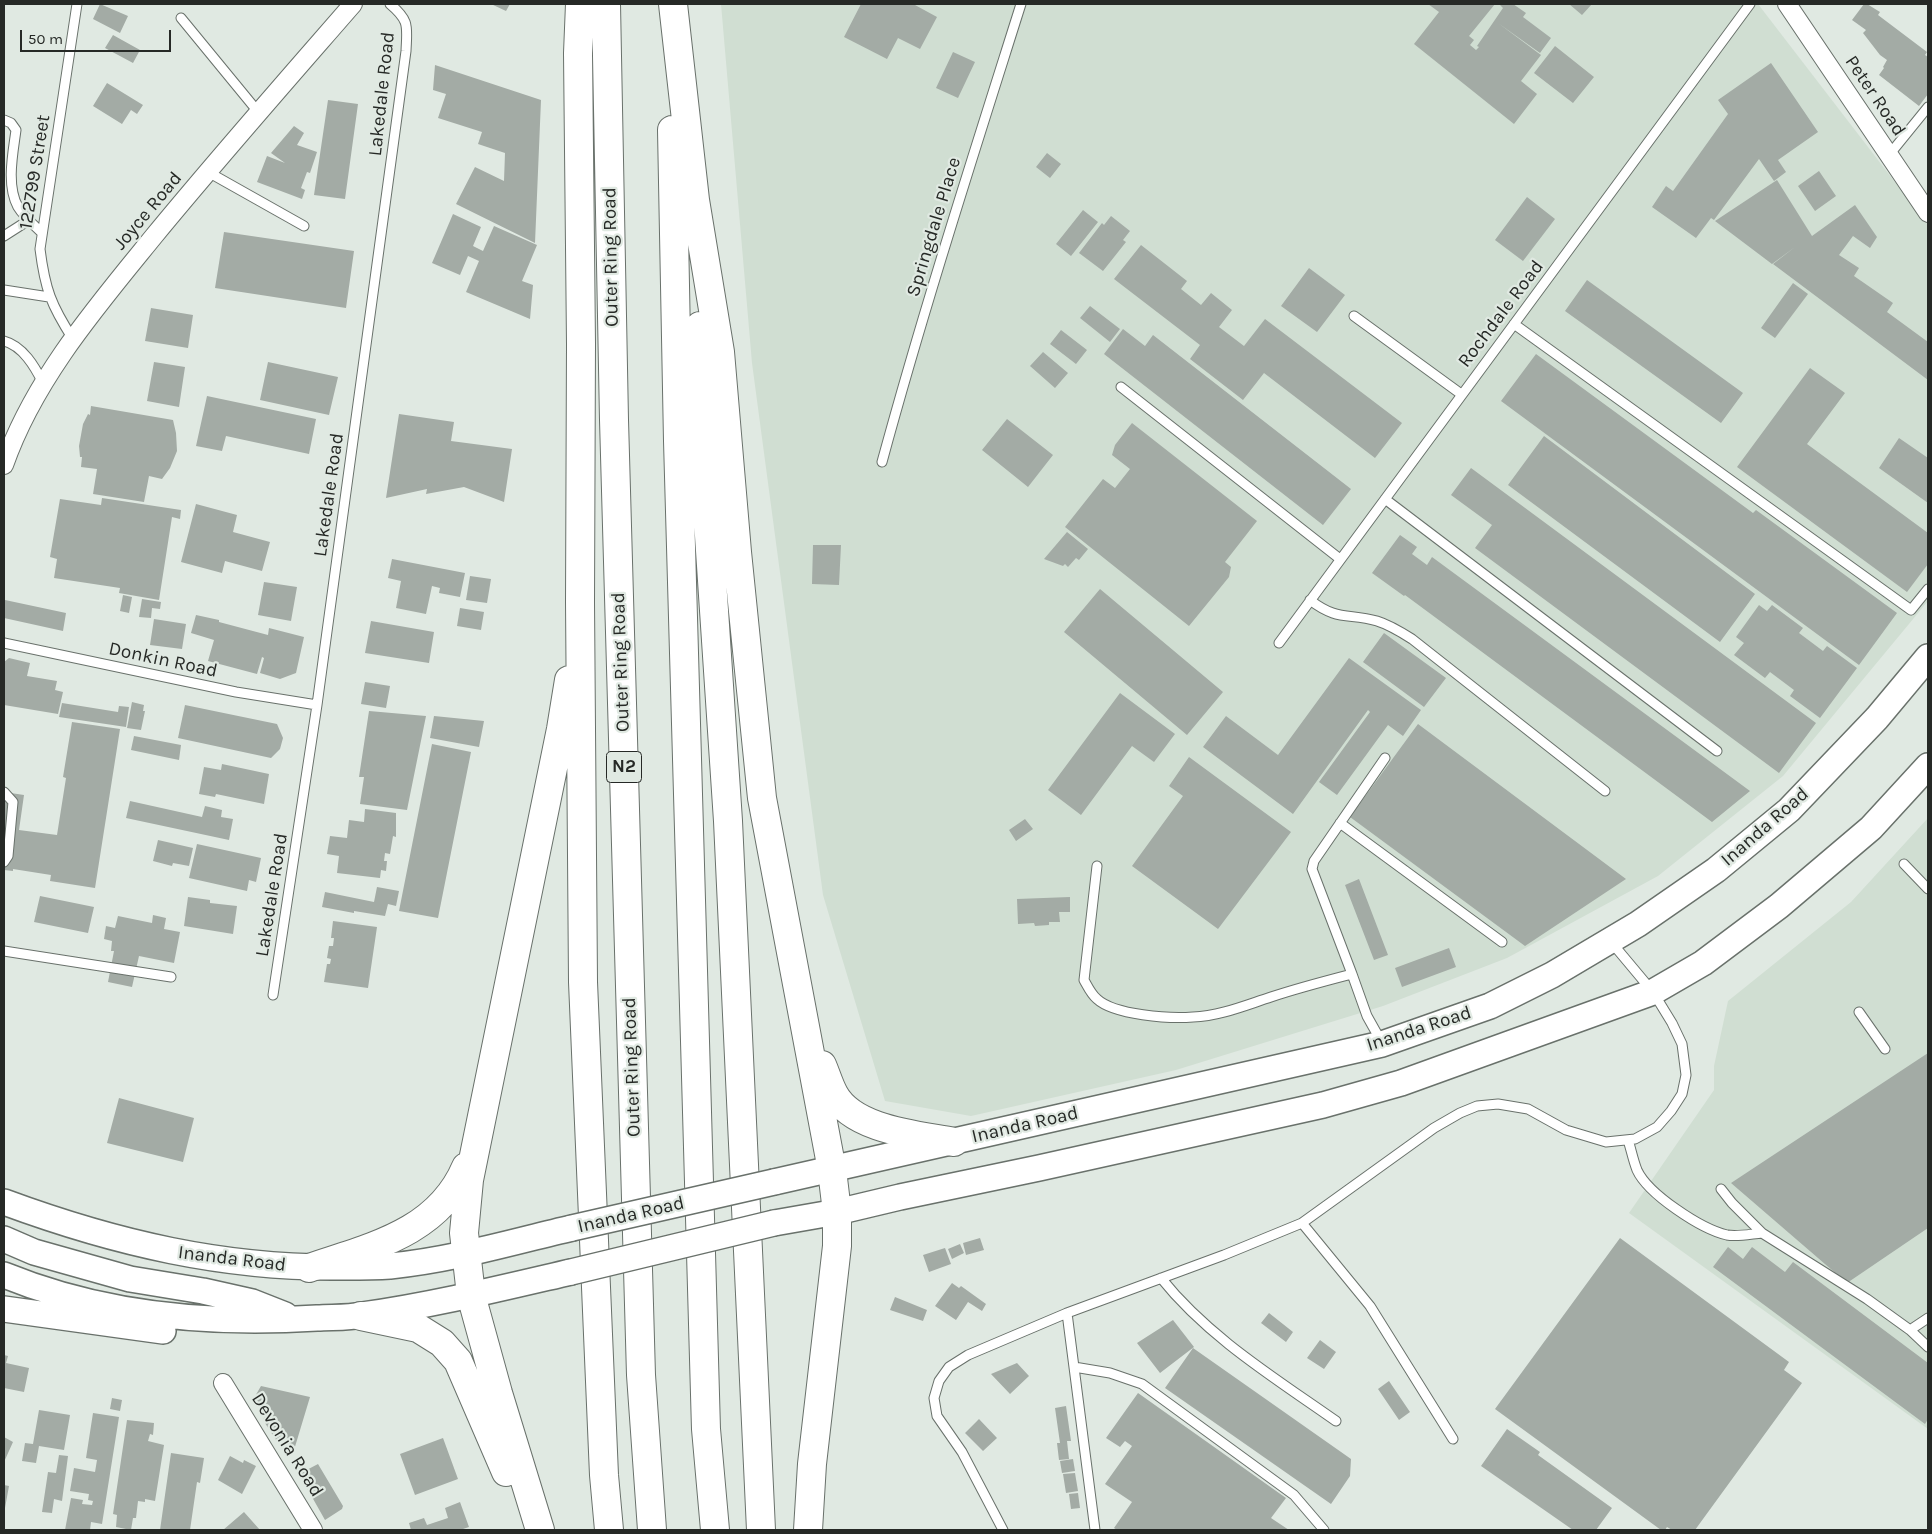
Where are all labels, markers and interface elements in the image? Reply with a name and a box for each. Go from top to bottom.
scale bar [22,20,174,52]
text: 50 m [28,30,63,48]
street label: Lakedale Road [364,31,400,157]
street label: Peter Road [1840,51,1910,141]
street label: 122799 Street [15,113,55,231]
street label: Springdale Place [902,155,966,299]
street label: Joyce Road [109,167,187,255]
street label: Outer Ring Road [598,187,624,327]
street label: Rochdale Road [1453,256,1549,372]
street label: Lakedale Road [309,432,349,558]
street label: Outer Ring Road [607,592,635,732]
street label: Donkin Road [107,637,219,683]
road number: N2 [606,752,642,782]
street label: Inanda Road [1717,783,1813,871]
street label: Lakedale Road [251,832,293,958]
street label: Outer Ring Road [618,997,646,1137]
street label: Inanda Road [1364,1001,1474,1057]
street label: Inanda Road [969,1102,1081,1148]
street label: Inanda Road [575,1192,687,1238]
street label: Inanda Road [177,1241,287,1277]
street label: Devonia Road [246,1389,328,1501]

